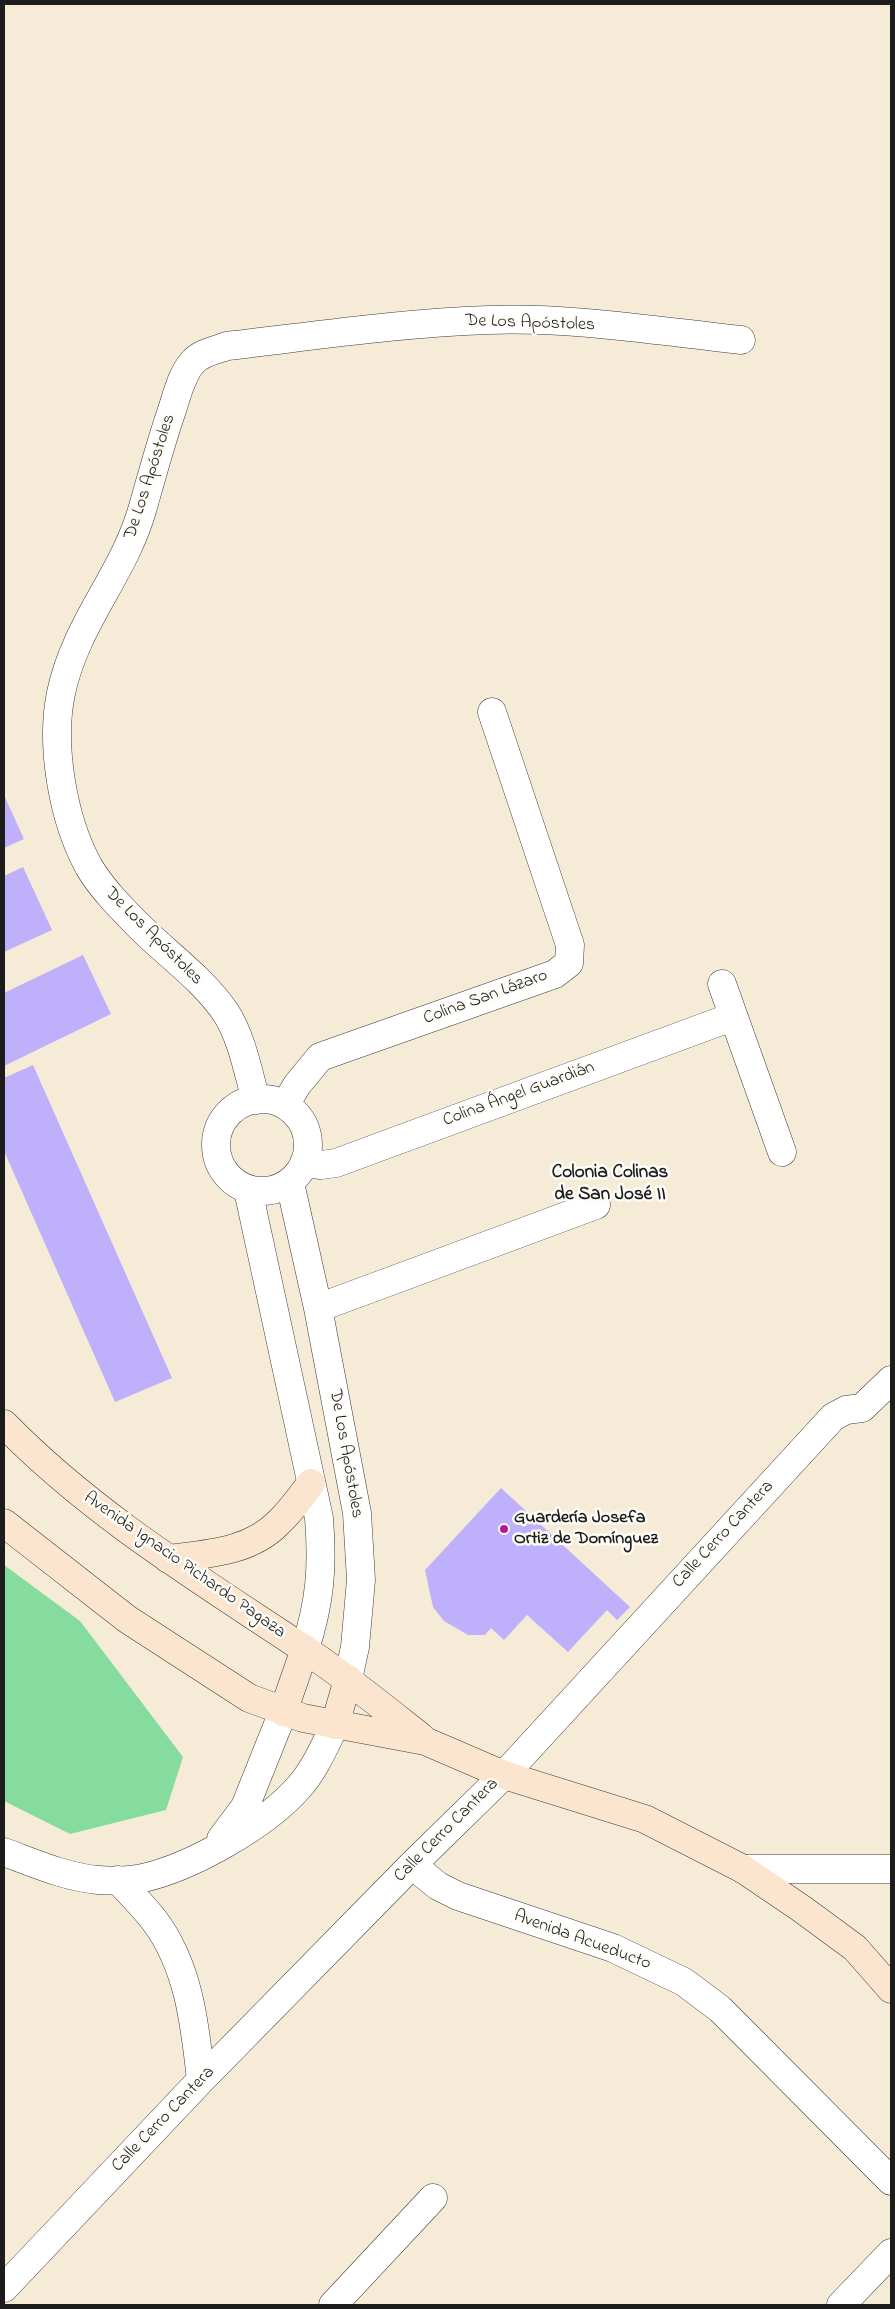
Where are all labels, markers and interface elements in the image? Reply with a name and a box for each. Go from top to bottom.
street label: De Los Apóstoles [465,311,595,337]
street label: De Los Apóstoles [121,412,181,542]
street label: De Los Apóstoles [99,883,207,991]
street label: Colina San Lázaro [421,966,551,1030]
street label: Colina Ángel Guardián [440,1058,598,1132]
district label: Colonia Colinas de San José II [552,1163,668,1207]
street label: De Los Apóstoles [323,1388,367,1520]
street label: Calle Cerro Cantera [669,1477,779,1593]
street label: Avenida Ignacio Pichardo Pagaza [79,1488,289,1644]
place label: Guardería Josefa Ortiz de Domínguez [514,1508,658,1550]
marker: Guardería Josefa Ortiz de Domínguez [498,1523,510,1535]
street label: Calle Cerro Cantera [390,1774,504,1888]
street label: Avenida Acueducto [511,1906,653,1976]
street label: Calle Cerro Cantera [108,2062,220,2178]

